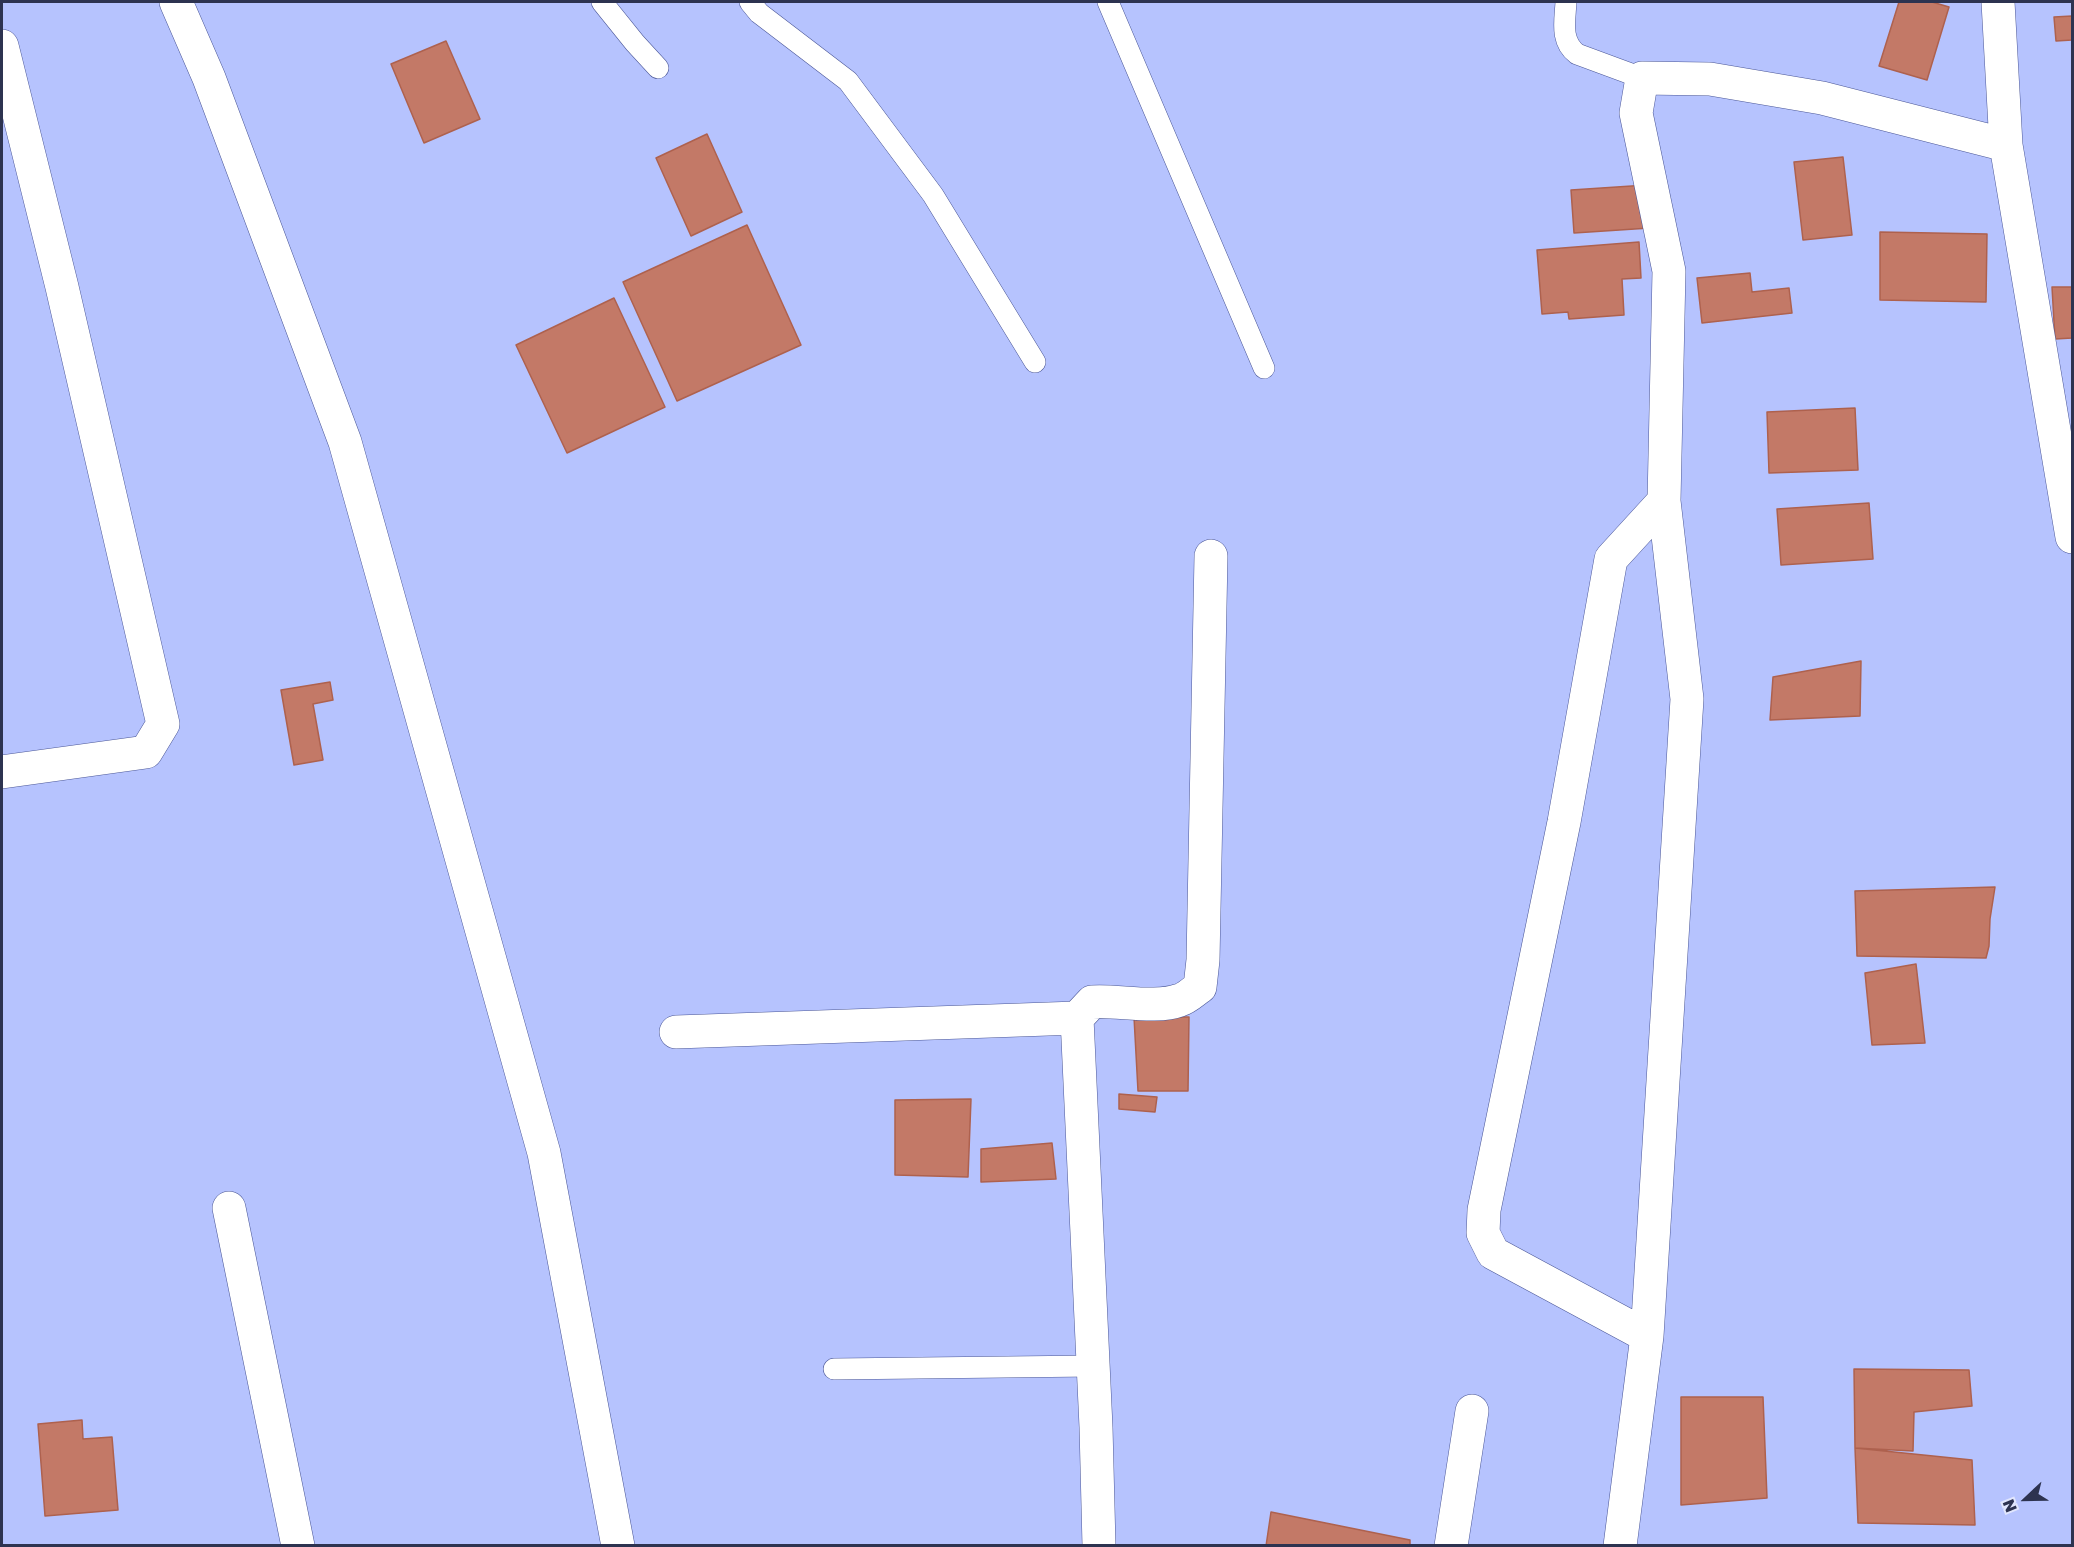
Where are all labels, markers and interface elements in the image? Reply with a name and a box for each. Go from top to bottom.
north arrow [1996,1469,2056,1529]
text: N [1998,1496,2021,1515]

